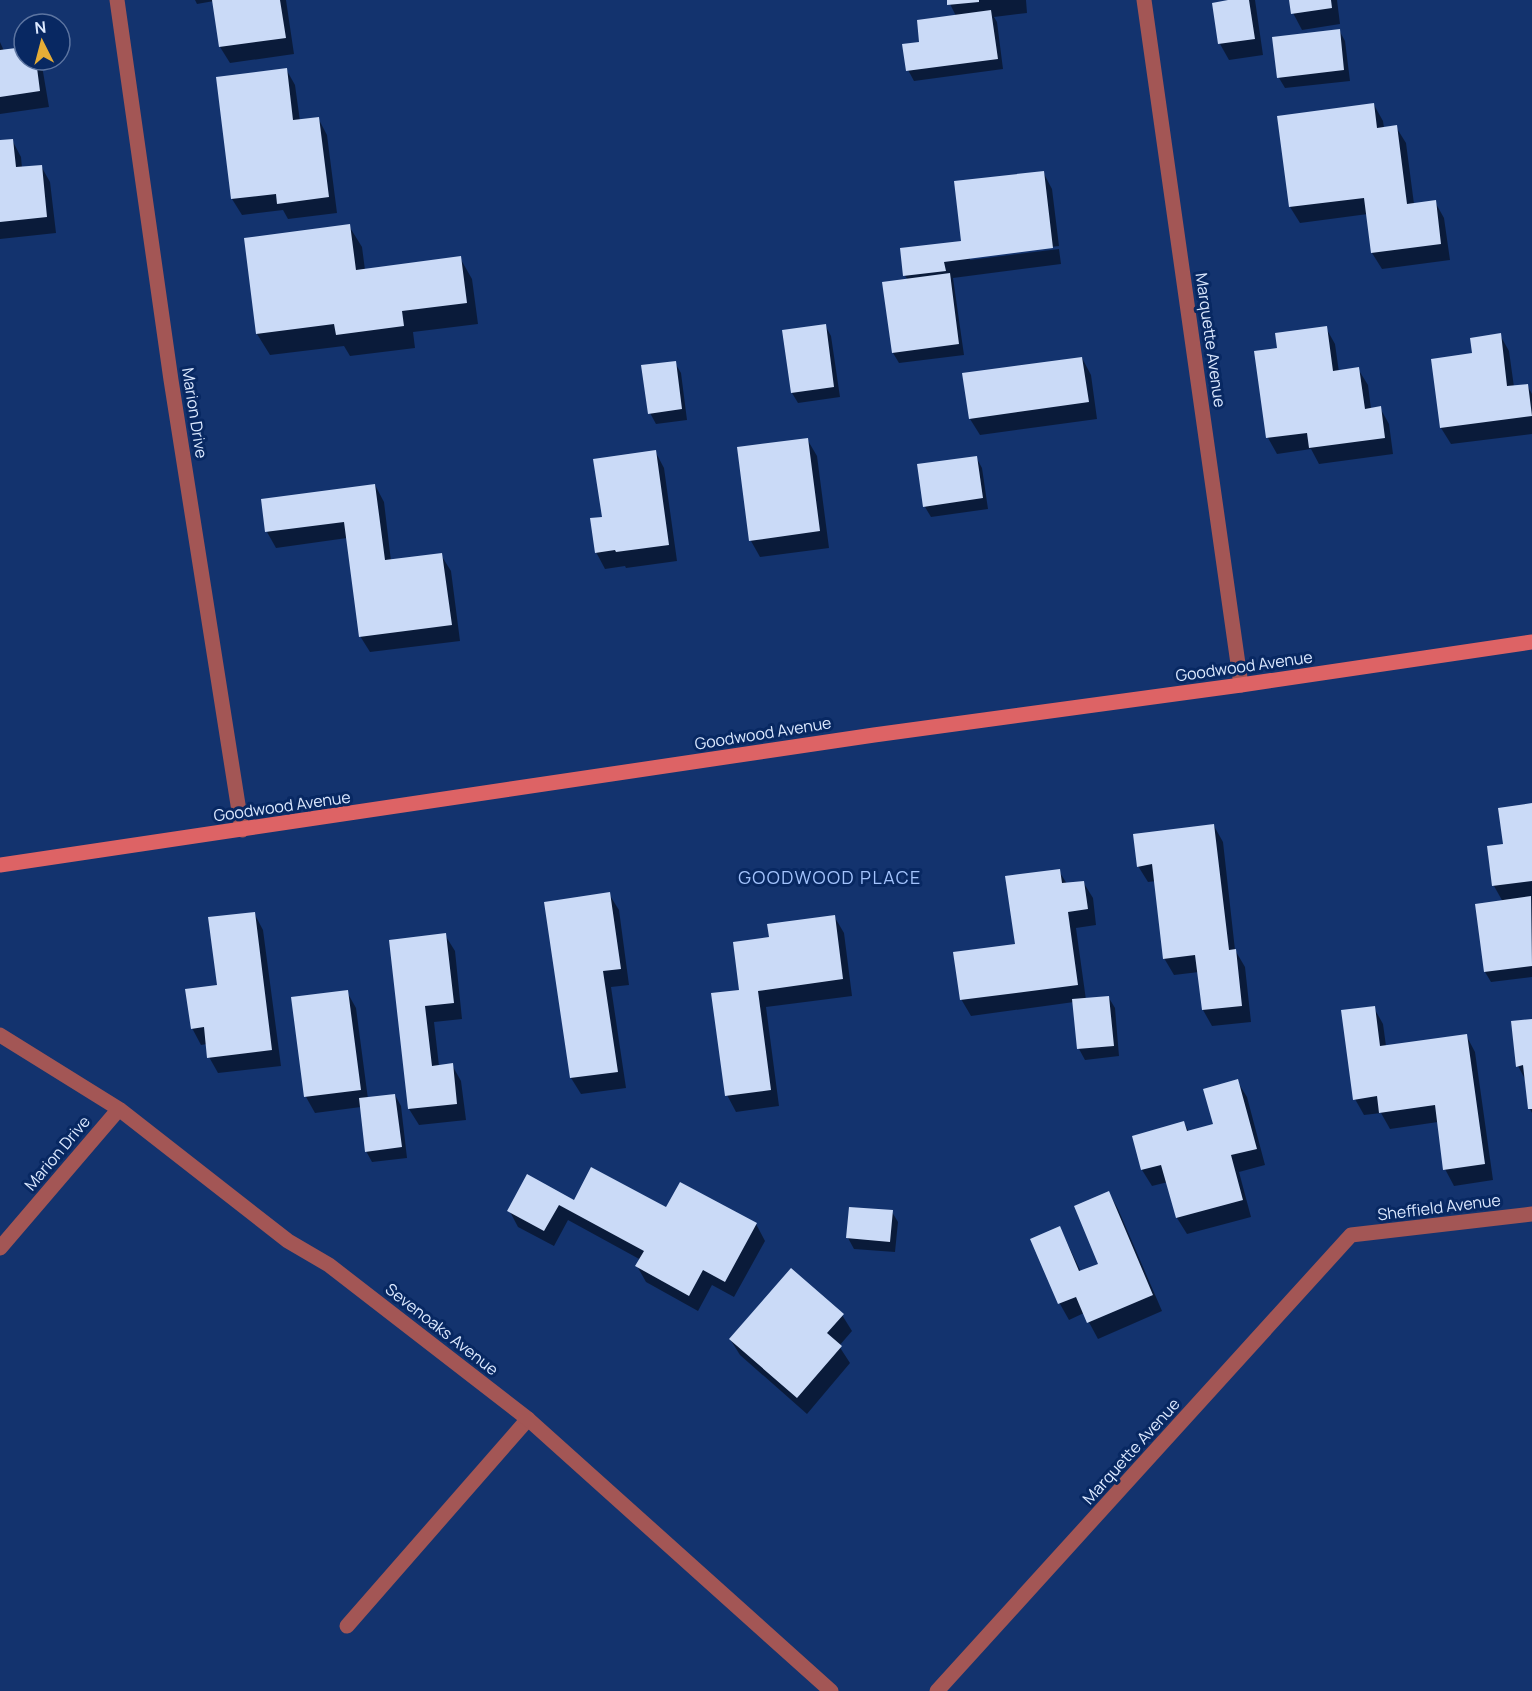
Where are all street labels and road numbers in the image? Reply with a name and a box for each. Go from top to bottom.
street label: Marquette Avenue [1191,271,1231,409]
street label: Marion Drive [177,366,213,460]
street label: Goodwood Avenue [1174,646,1314,686]
street label: Goodwood Avenue [693,711,833,755]
street label: Goodwood Avenue [212,786,352,826]
street label: Marion Drive [19,1111,95,1195]
street label: Sheffield Avenue [1376,1189,1502,1225]
street label: Sevenoaks Avenue [381,1278,503,1380]
street label: Marquette Avenue [1077,1393,1185,1509]

